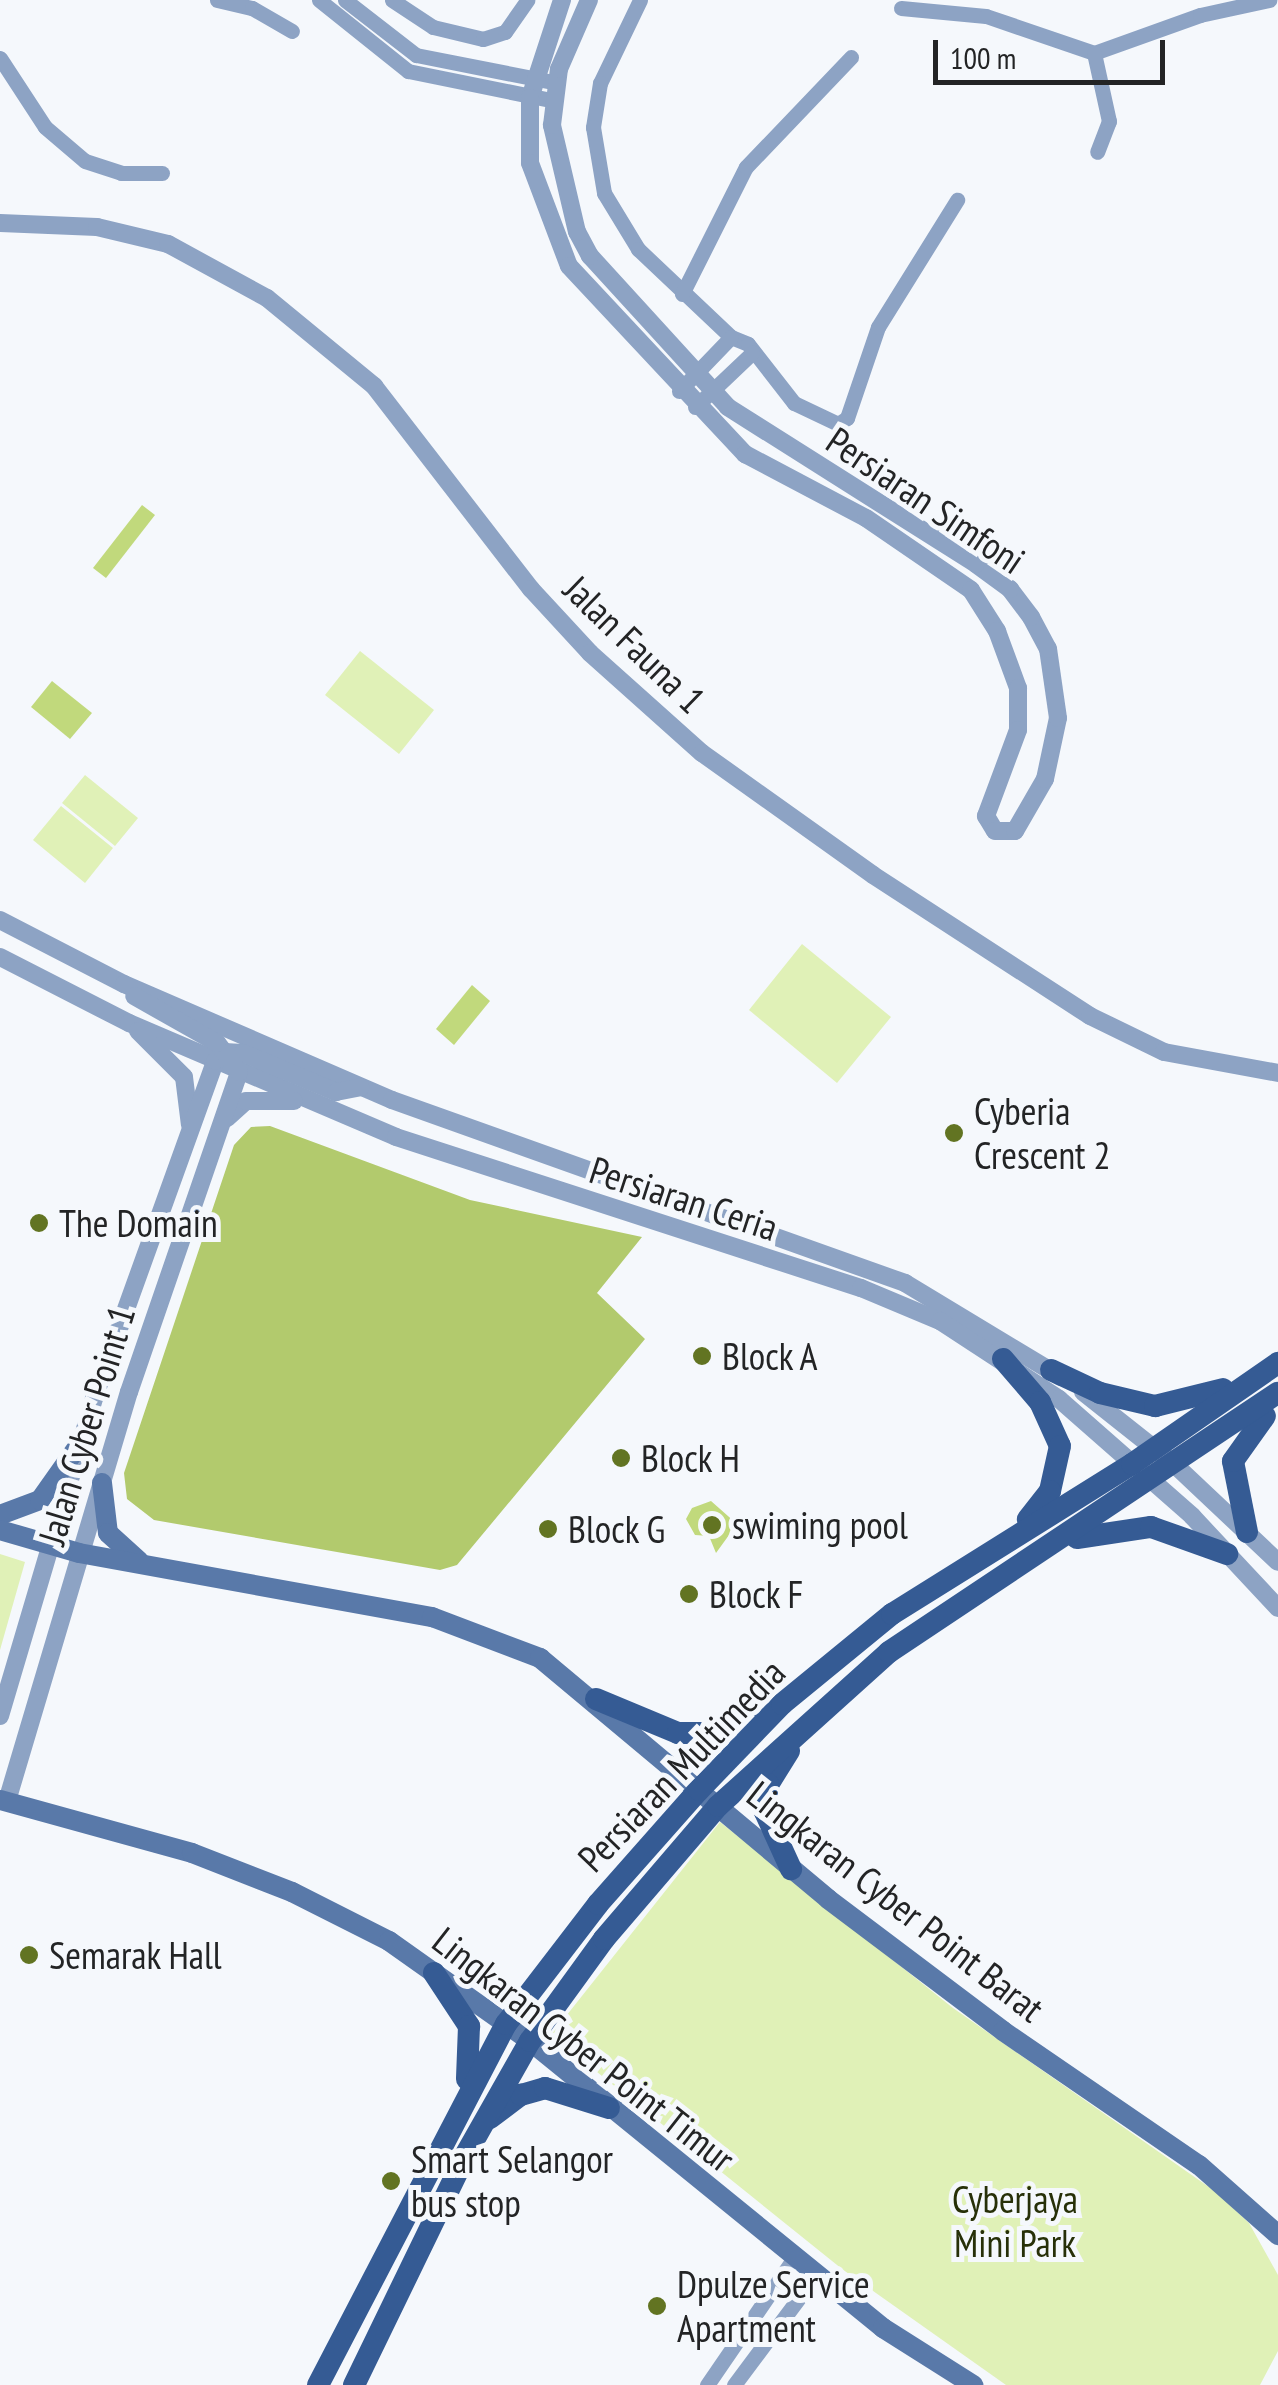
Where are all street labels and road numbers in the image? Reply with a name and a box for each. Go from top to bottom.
street label: Persiaran Simfoni [818,417,1034,583]
street label: Jalan Fauna 1 [555,566,715,722]
street label: Persiaran Ceria [584,1146,784,1250]
street label: Jalan Cyber Point 1 [28,1300,144,1550]
street label: Persiaran Multimedia [568,1649,794,1881]
street label: Lingkaran Cyber Point Barat [739,1771,1053,2031]
street label: Lingkaran Cyber Point Timur [424,1917,744,2181]

